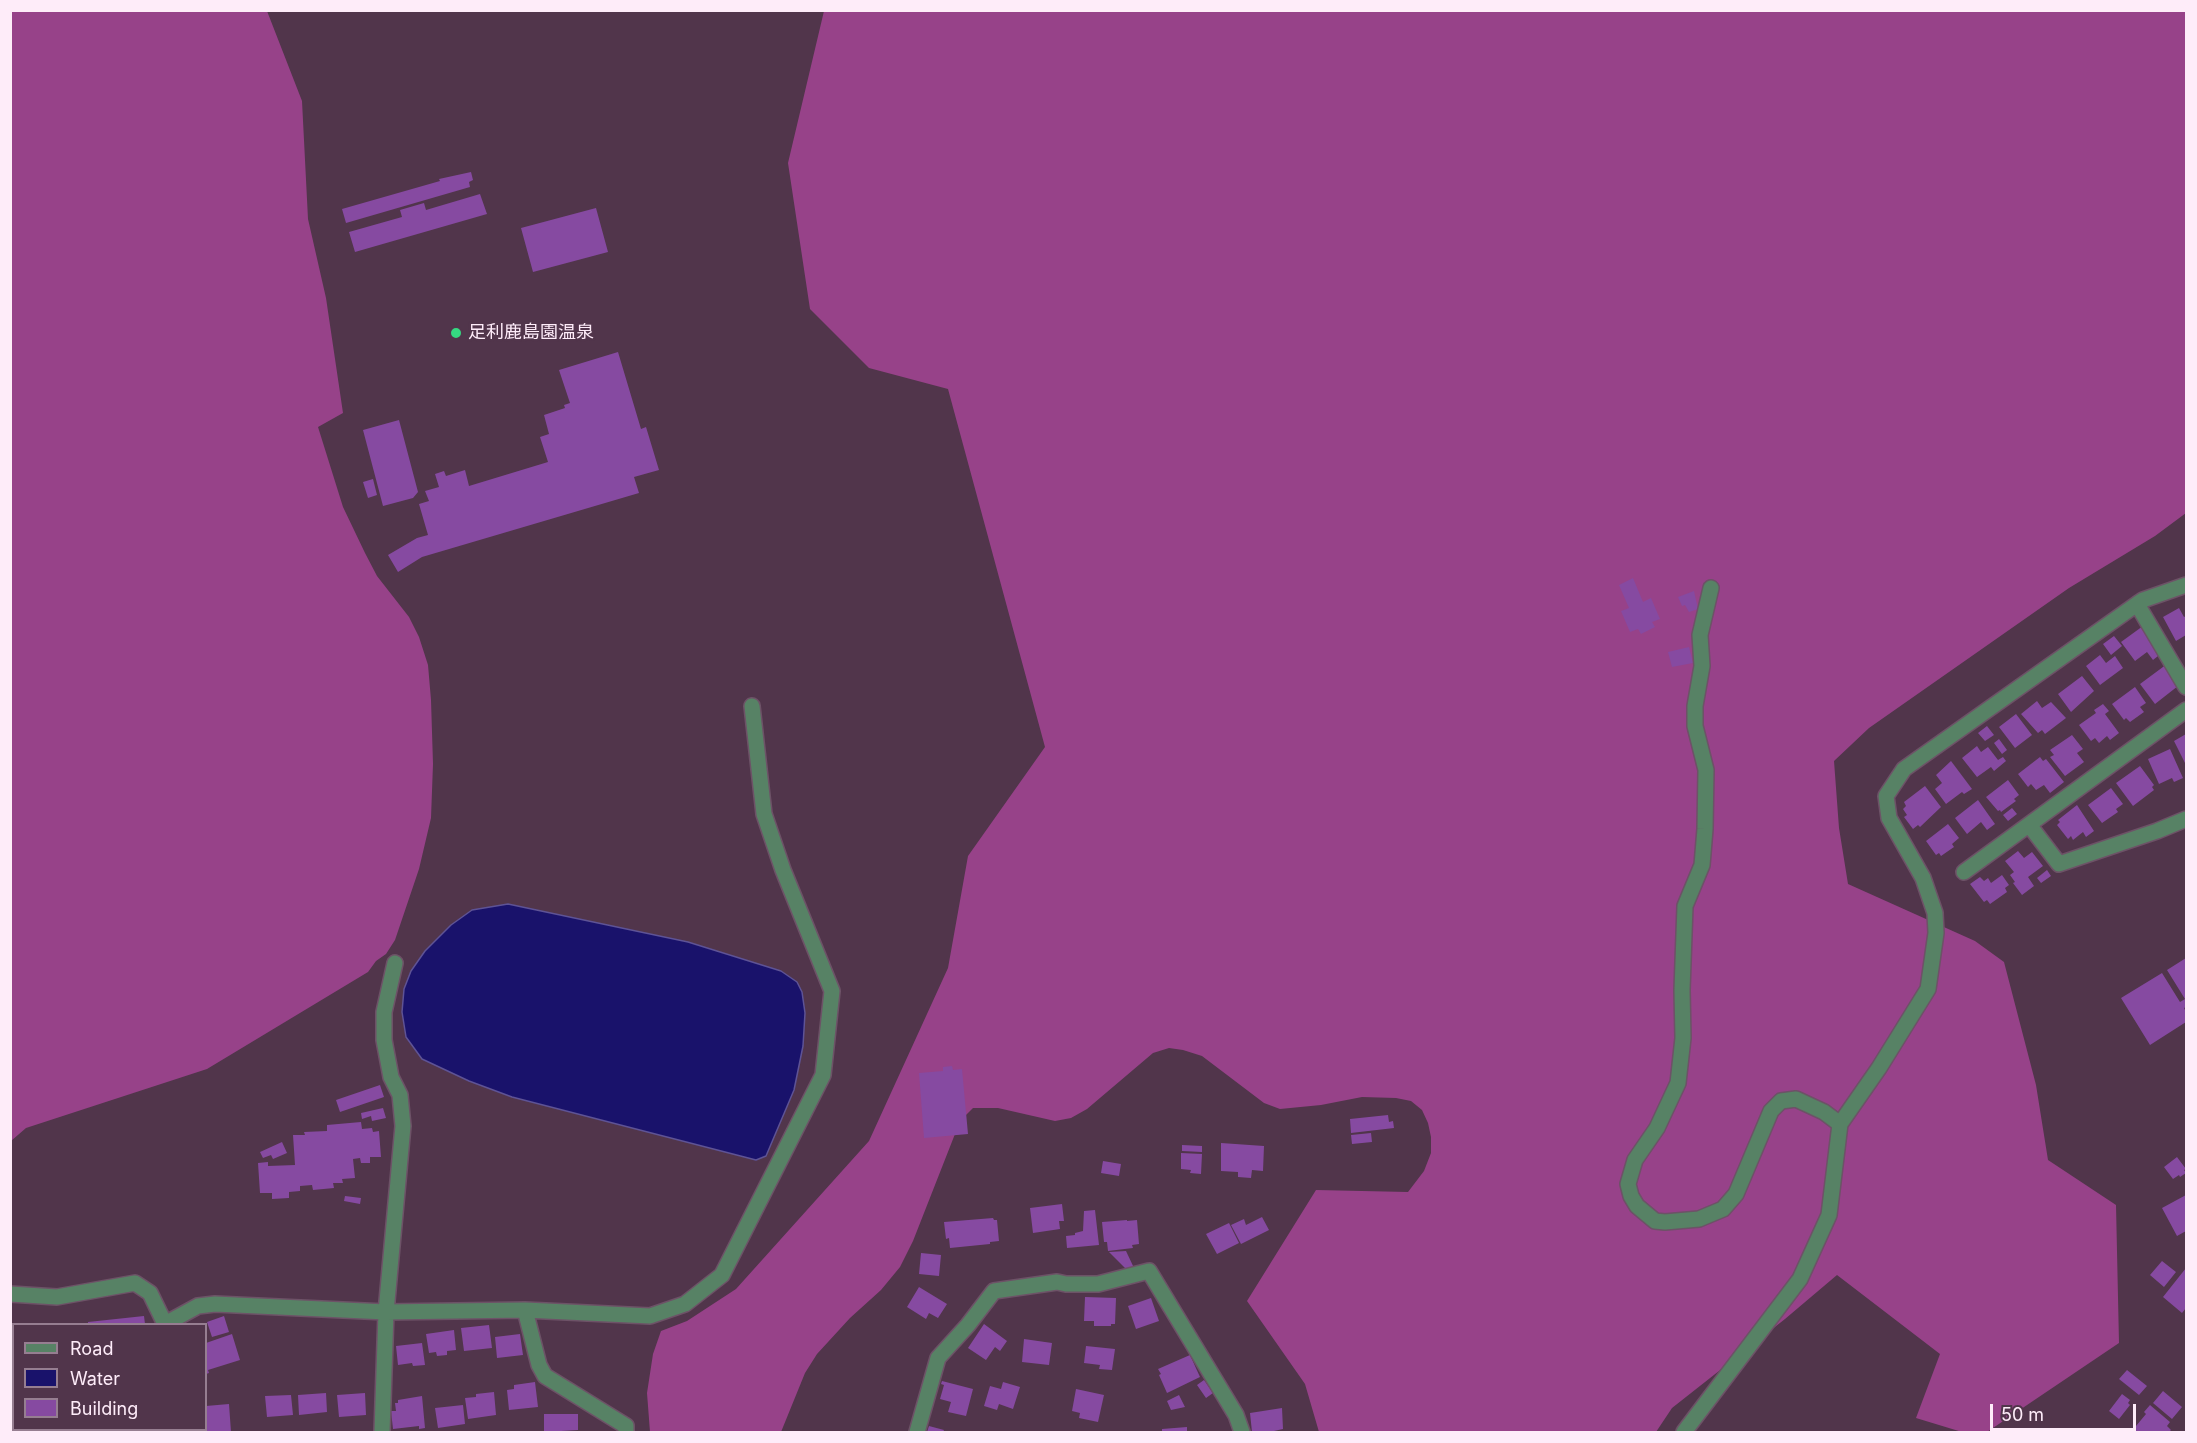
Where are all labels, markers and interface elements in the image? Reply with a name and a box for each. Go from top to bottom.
place label: 足利鹿島園温泉 [468,322,594,344]
marker: 足利鹿島園温泉 [449,326,463,340]
legend [12,1323,207,1431]
text: Road [70,1338,113,1359]
text: Water [70,1368,120,1389]
scale bar [1993,1392,2138,1430]
text: Building [70,1398,138,1419]
text: 50 m [2001,1404,2044,1425]

